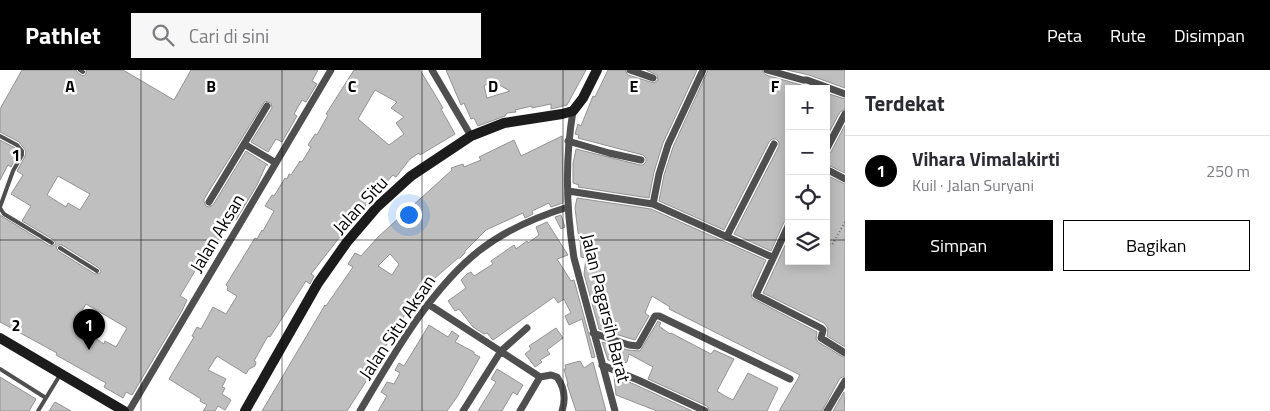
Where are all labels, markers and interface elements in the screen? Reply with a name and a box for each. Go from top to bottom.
search box [131,13,481,58]
text: Pathlet [25,17,101,53]
icon: search [149,21,177,49]
text: Cari di sini [189,21,269,50]
text: Peta [1047,22,1082,49]
text: Rute [1110,22,1146,49]
text: Disimpan [1174,22,1245,49]
text: A [65,74,75,98]
text: B [206,74,216,98]
text: C [348,74,357,98]
text: D [488,74,498,98]
text: E [630,74,639,98]
text: F [771,74,780,98]
map controls [785,85,830,265]
button: + [785,85,830,130]
text: Terdekat [865,87,945,119]
button: − [785,130,830,175]
text: 1 [12,143,20,167]
text: Vihara Vimalakirti [912,144,1060,173]
text: 1 [877,159,885,183]
text: 250 m [1206,159,1250,183]
street label: Jalan Situ [326,170,394,240]
text: Kuil · Jalan Suryani [912,173,1034,197]
button: locate [785,175,830,220]
street label: Jalan Aksan [183,189,251,277]
your location [396,202,422,228]
button: layers [785,220,830,265]
button: Simpan [865,220,1053,271]
button: Bagikan [1063,220,1250,271]
street label: Jalan Pagarsih Barat [574,231,638,386]
street label: Jalan Situ Aksan [352,269,442,385]
pin: 1 [73,309,105,350]
text: 2 [12,313,20,337]

